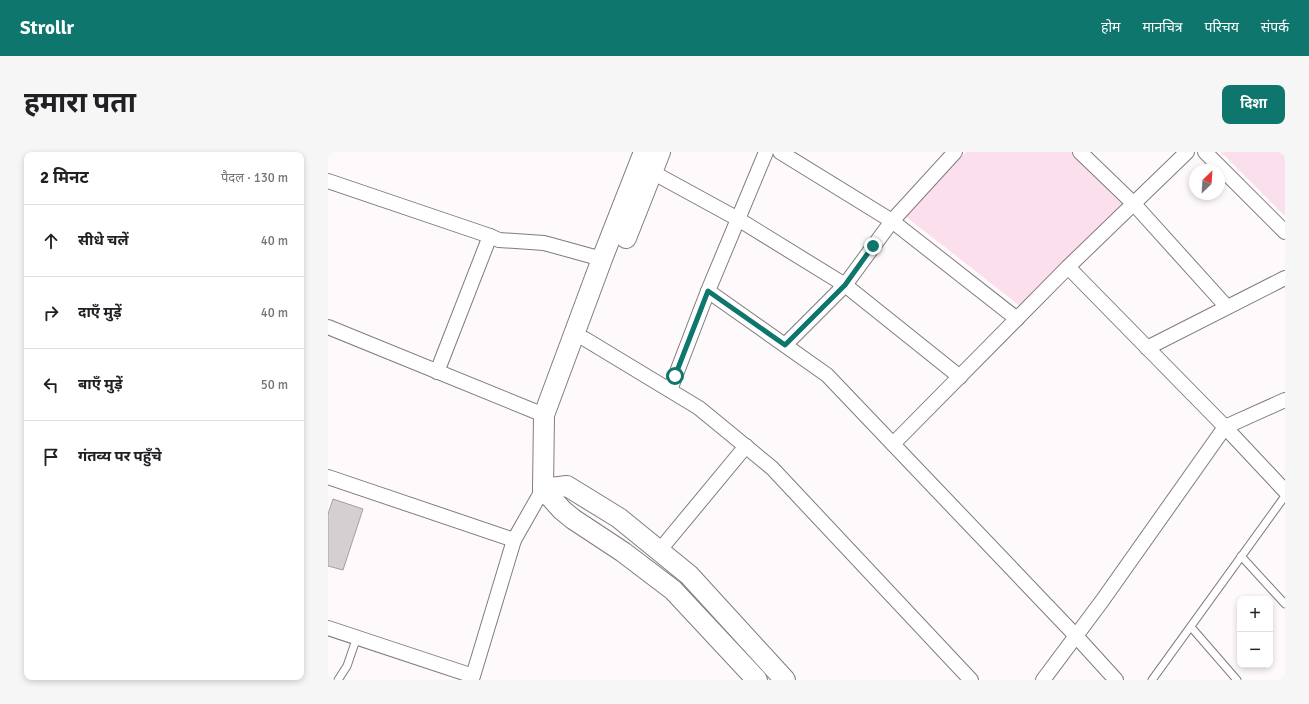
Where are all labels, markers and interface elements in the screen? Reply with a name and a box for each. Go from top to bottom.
text: Strollr [20,16,74,40]
text: होम [1101,19,1120,36]
text: मानचित्र [1142,19,1183,36]
text: परिचय [1205,19,1239,36]
text: संपर्क [1261,19,1289,36]
button: दिशा [1222,85,1285,124]
text: हमारा पता [24,86,136,120]
north arrow [1189,164,1225,200]
text: 2 मिनट [40,167,89,188]
text: पैदल · 130 m [221,170,288,186]
icon: ahead [40,230,62,252]
text: सीधे चलें [78,231,129,249]
text: 40 m [261,233,288,249]
route end [864,237,882,255]
icon: right [40,302,62,324]
text: दाएँ मुड़ें [78,303,122,321]
text: 40 m [261,305,288,321]
route start [666,367,684,385]
icon: left [40,374,62,396]
text: बाएँ मुड़ें [78,375,122,393]
text: 50 m [261,377,288,393]
icon: arrive [40,446,62,468]
text: गंतव्य पर पहुँचे [78,447,162,465]
map controls [1237,596,1273,668]
button: + [1237,596,1273,632]
button: − [1237,632,1273,668]

